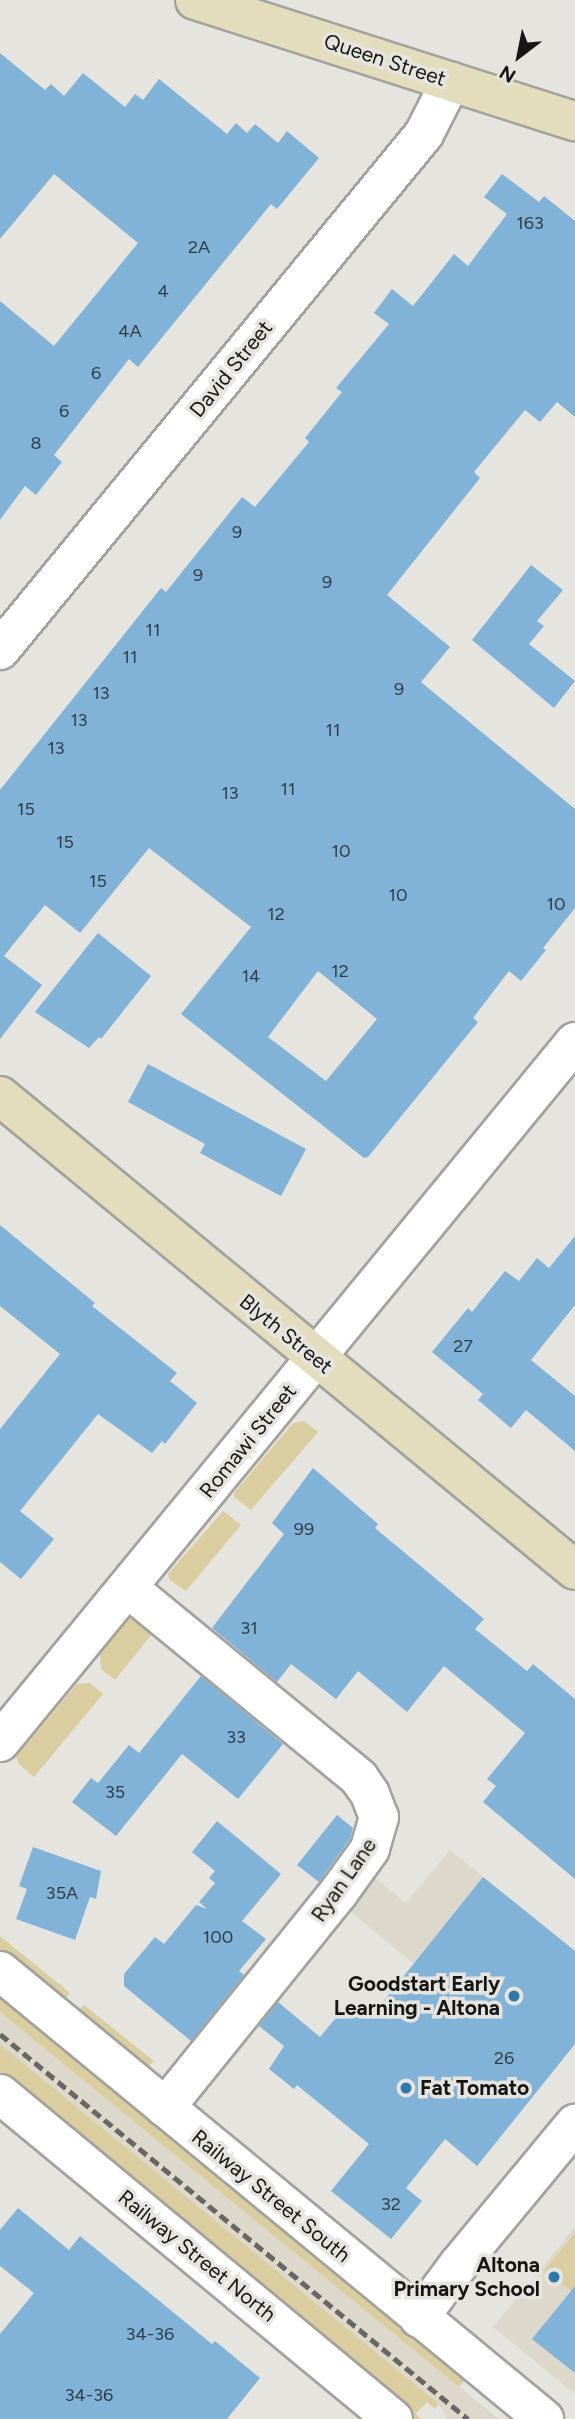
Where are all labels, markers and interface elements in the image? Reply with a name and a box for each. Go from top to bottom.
north arrow [484,21,554,91]
street label: Queen Street [321,28,449,92]
text: N [495,61,520,88]
house number: 163 [516,212,544,234]
house number: 2A [188,236,210,258]
house number: 4 [157,280,169,302]
street label: David Street [184,316,278,422]
house number: 4A [118,320,142,342]
house number: 6 [91,362,101,384]
house number: 6 [59,400,69,422]
house number: 8 [30,432,42,454]
house number: 9 [232,521,242,543]
house number: 9 [193,564,203,586]
house number: 9 [322,571,332,593]
house number: 11 [146,619,160,641]
house number: 11 [123,646,137,668]
house number: 9 [394,678,404,700]
house number: 13 [92,682,110,704]
house number: 13 [70,709,88,731]
house number: 11 [326,719,340,741]
house number: 13 [47,737,65,759]
house number: 11 [281,778,295,800]
house number: 13 [221,782,239,804]
house number: 15 [17,798,35,820]
house number: 15 [56,831,74,853]
house number: 10 [332,840,350,862]
house number: 15 [89,870,107,892]
house number: 10 [389,884,407,906]
house number: 10 [547,893,565,915]
house number: 12 [267,903,285,925]
house number: 12 [331,960,349,982]
house number: 14 [242,965,260,987]
street label: Blyth Street [234,1289,338,1379]
house number: 27 [453,1335,473,1357]
street label: Romawi Street [194,1379,302,1503]
house number: 99 [294,1518,314,1540]
house number: 31 [240,1617,258,1639]
house number: 33 [226,1726,246,1748]
house number: 35 [105,1781,125,1803]
street label: Ryan Lane [306,1833,382,1927]
house number: 35A [46,1882,78,1904]
house number: 100 [203,1926,233,1948]
place label: Goodstart Early Learning - Altona [334,1971,500,2021]
marker: Goodstart Early Learning - Altona [506,1988,522,2004]
house number: 26 [494,2047,514,2069]
place label: Fat Tomato [420,2075,529,2101]
marker: Fat Tomato [398,2080,414,2096]
street label: Railway Street South [187,2124,355,2268]
street label: Railway Street North [113,2185,281,2327]
house number: 32 [381,2193,401,2215]
place label: Altona Primary School [394,2252,540,2302]
marker: Altona Primary School [546,2269,562,2285]
house number: 34-36 [126,2323,174,2345]
house number: 34-36 [65,2384,113,2406]

